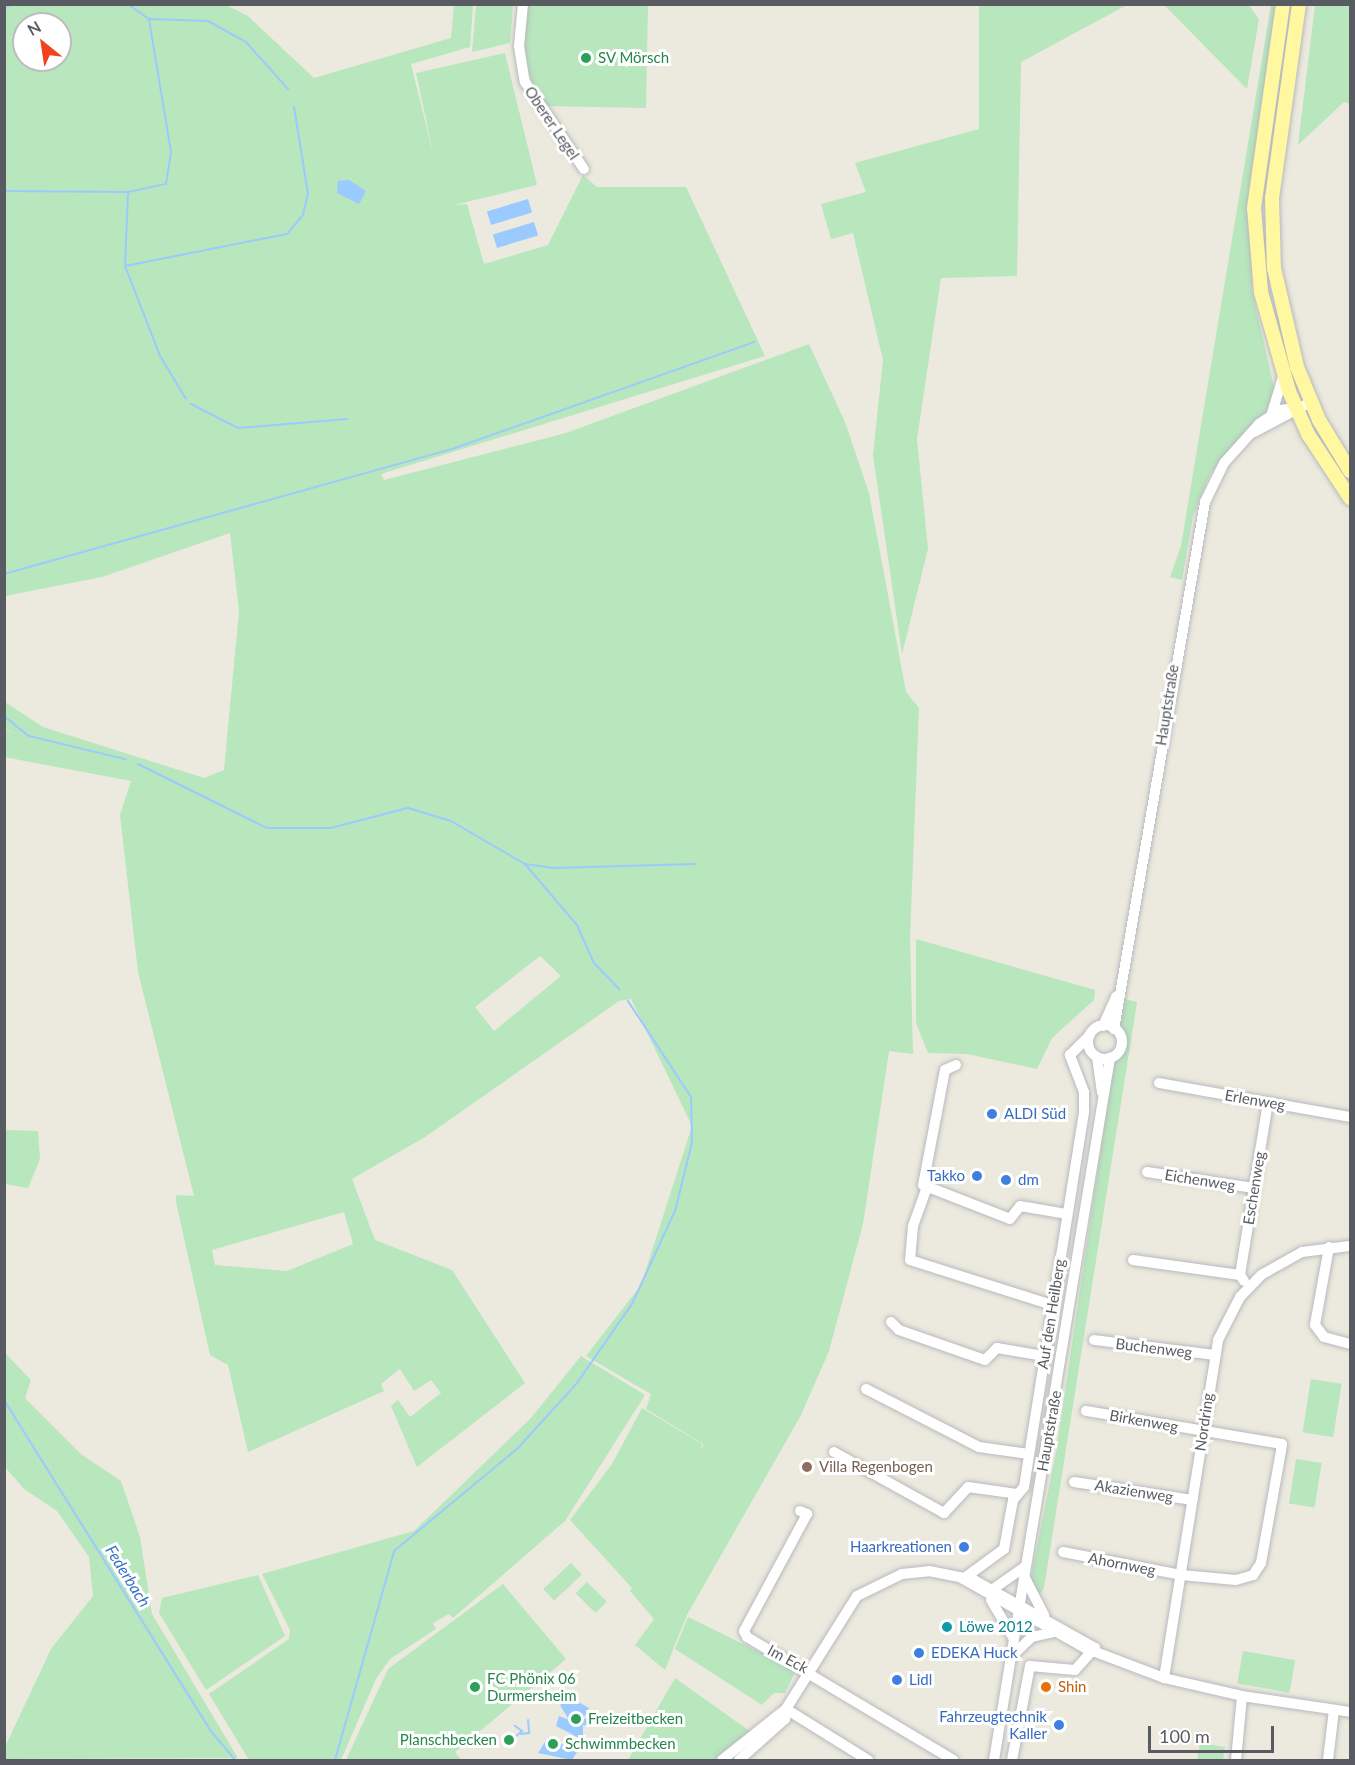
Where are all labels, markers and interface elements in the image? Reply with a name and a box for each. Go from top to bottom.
north arrow [12,12,72,72]
text: N [24,16,44,39]
place label: SV Mörsch [598,49,670,67]
marker: SV Mörsch [579,51,593,65]
street label: Oberer Legel [521,83,583,163]
street label: Hauptstraße [1152,663,1182,747]
street label: Erlenweg [1223,1086,1287,1114]
place label: ALDI Süd [1004,1105,1066,1123]
marker: ALDI Süd [985,1107,999,1121]
street label: Eschenweg [1239,1150,1269,1226]
street label: Eichenweg [1163,1166,1237,1194]
place label: Takko [927,1167,965,1185]
marker: Takko [970,1169,984,1183]
place label: dm [1018,1171,1039,1189]
marker: dm [999,1173,1013,1187]
street label: Auf den Heilberg [1033,1257,1069,1371]
street label: Buchenweg [1115,1334,1193,1362]
street label: Hauptstraße [1033,1389,1065,1473]
street label: Nordring [1191,1392,1217,1452]
street label: Birkenweg [1108,1406,1180,1436]
place label: Villa Regenbogen [819,1458,933,1476]
marker: Villa Regenbogen [800,1460,814,1474]
street label: Akazienweg [1093,1476,1175,1506]
place label: Haarkreationen [850,1538,952,1556]
marker: Haarkreationen [957,1540,971,1554]
water label: Federbach [101,1541,155,1611]
street label: Ahornweg [1087,1549,1157,1579]
place label: Löwe 2012 [959,1618,1033,1636]
marker: Löwe 2012 [940,1620,954,1634]
street label: Im Eck [765,1641,811,1677]
place label: EDEKA Huck [931,1644,1018,1662]
marker: EDEKA Huck [912,1646,926,1660]
place label: FC Phönix 06 Durmersheim [487,1669,577,1704]
place label: Lidl [909,1671,932,1689]
marker: Lidl [890,1673,904,1687]
place label: Shin [1058,1678,1086,1696]
marker: FC Phönix 06 Durmersheim [468,1680,482,1694]
marker: Shin [1039,1680,1053,1694]
place label: Fahrzeugtechnik Kaller [939,1707,1047,1742]
place label: Freizeitbecken [588,1710,683,1728]
marker: Freizeitbecken [569,1712,583,1726]
scale bar [1151,1714,1277,1752]
marker: Fahrzeugtechnik Kaller [1052,1718,1066,1732]
text: 100 m [1159,1725,1210,1747]
place label: Planschbecken [400,1731,497,1749]
marker: Planschbecken [502,1733,516,1747]
place label: Schwimmbecken [565,1735,676,1753]
marker: Schwimmbecken [546,1737,560,1751]

